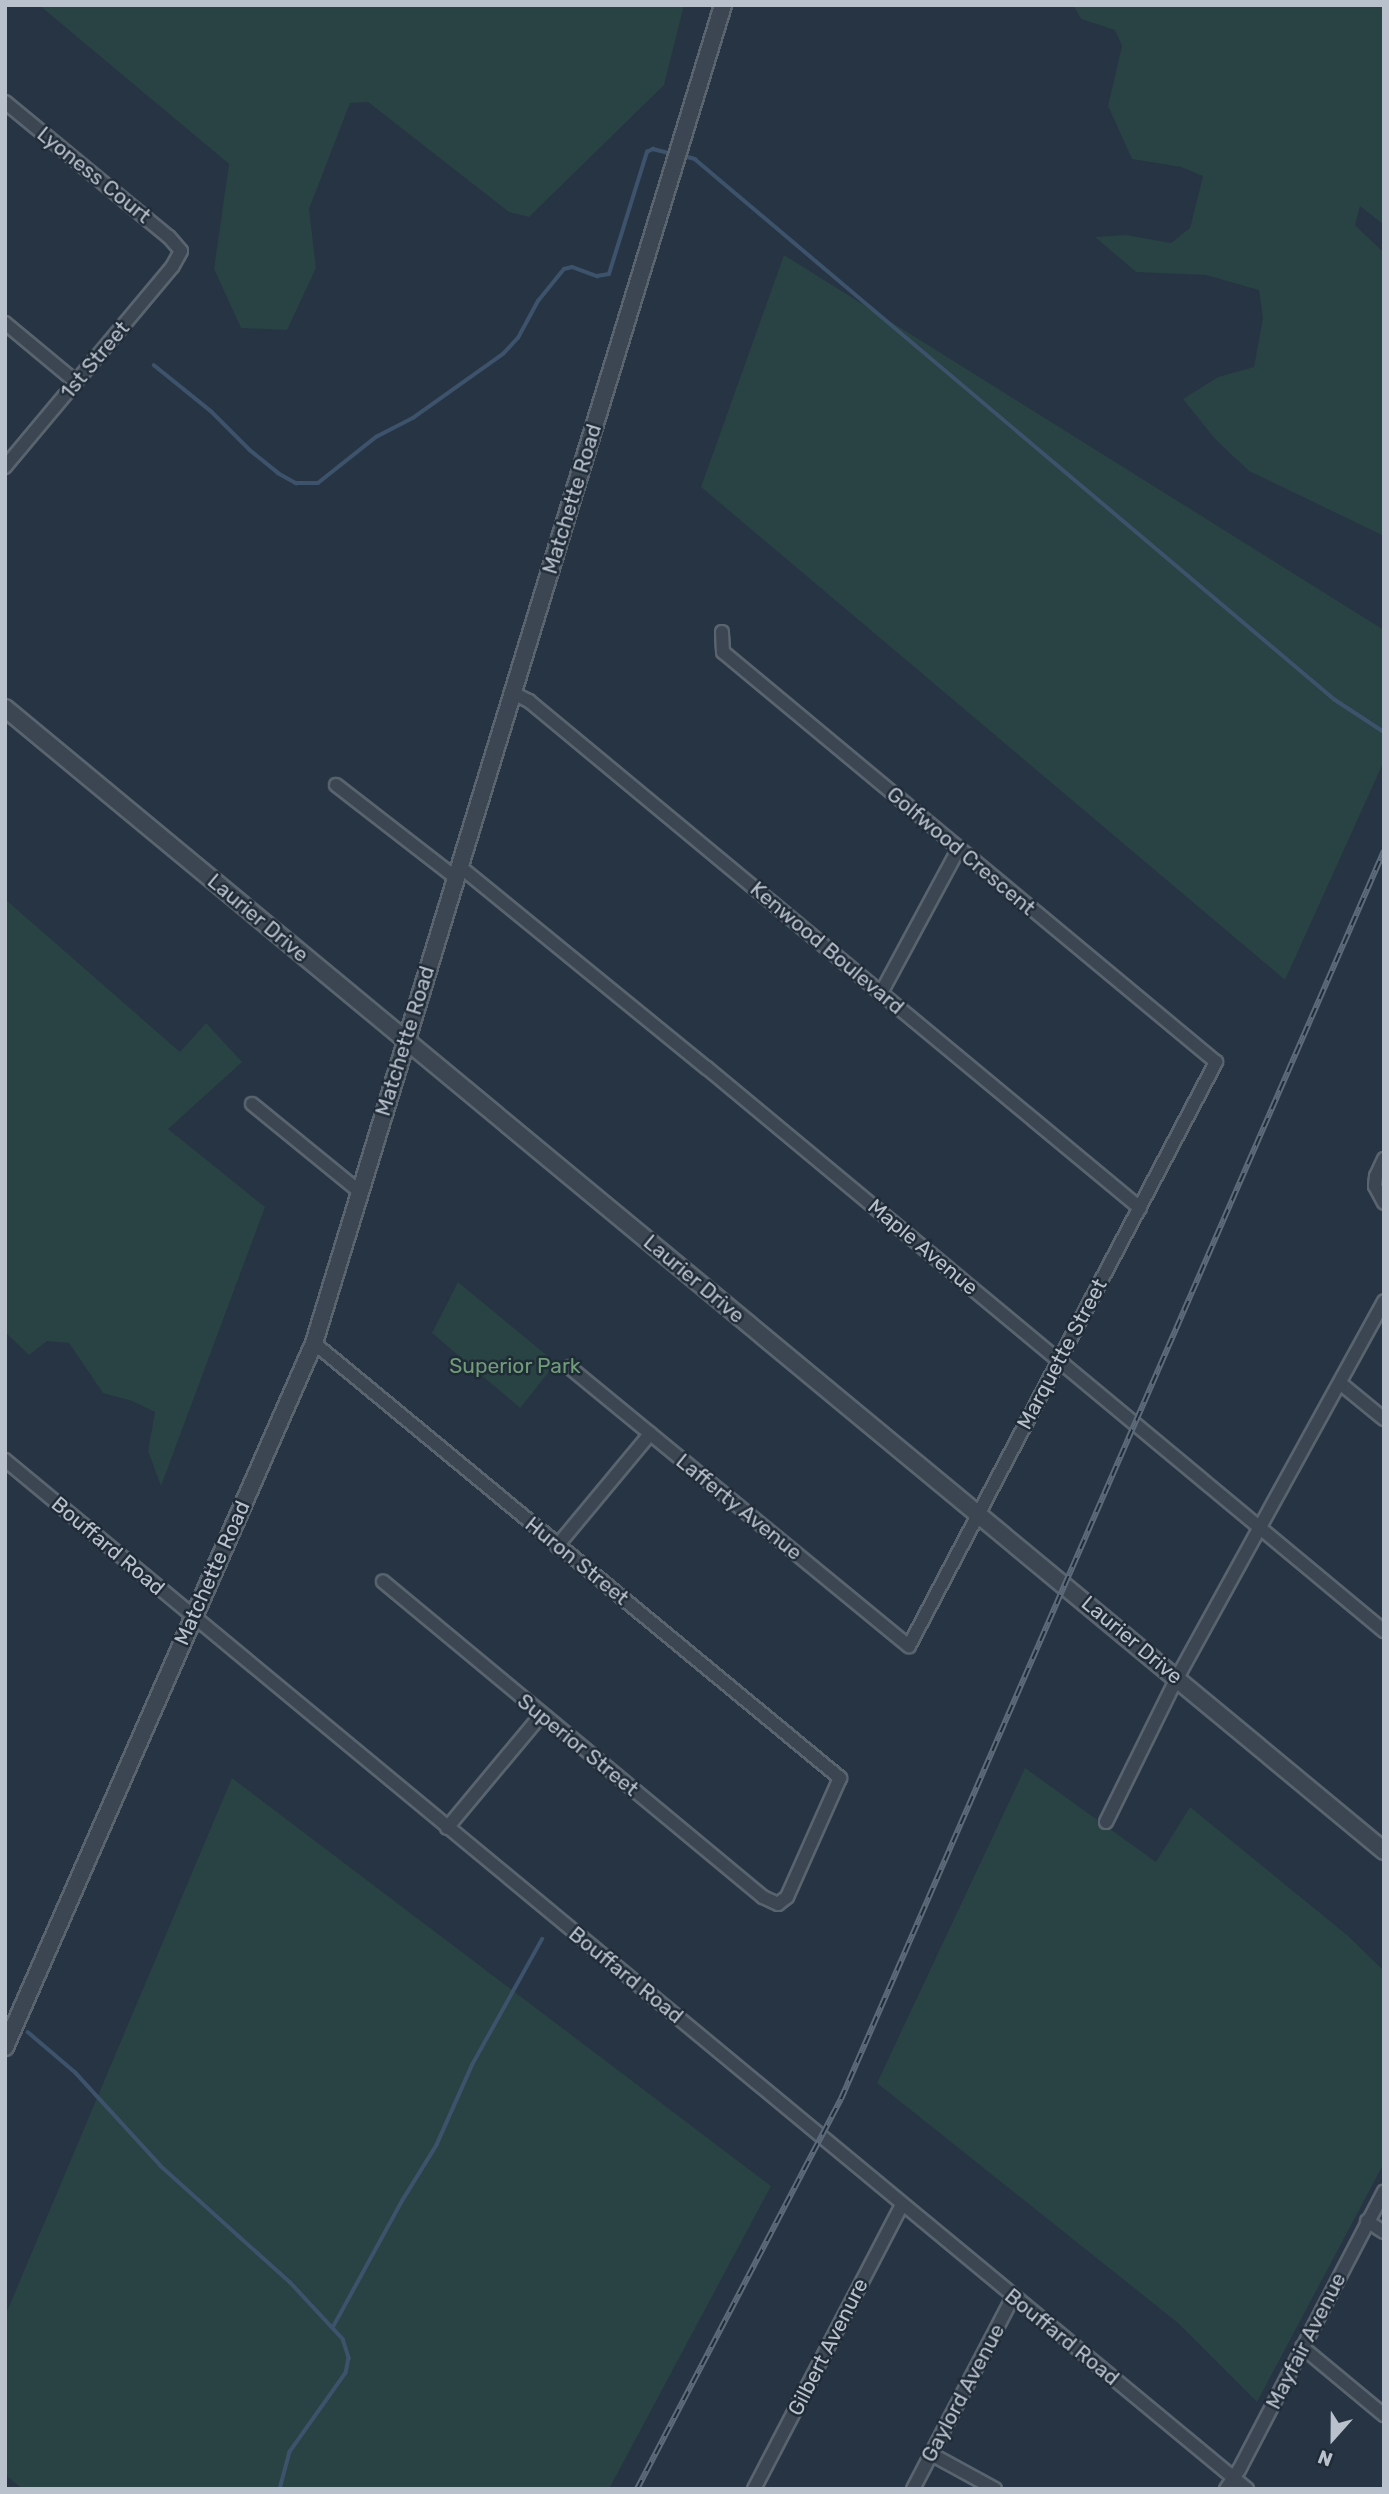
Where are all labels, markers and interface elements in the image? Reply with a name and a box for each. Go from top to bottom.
street label: Lyoness Court [32,121,156,229]
street label: 1st Street [55,316,135,404]
street label: Matchette Road [537,421,607,577]
street label: Golfwood Crescent [882,782,1040,920]
street label: Laurier Drive [202,868,314,968]
street label: Kenwood Boulevard [745,876,909,1020]
street label: Matchette Road [370,963,440,1119]
street label: Maple Avenue [863,1194,983,1300]
street label: Laurier Drive [638,1229,750,1329]
street label: Marquette Street [1012,1274,1112,1434]
park label: Superior Park [449,1353,581,1379]
street label: Lafferty Avenue [671,1448,807,1566]
street label: Bouffard Road [46,1491,170,1601]
street label: Matchette Road [169,1497,255,1649]
street label: Huron Street [520,1512,634,1610]
street label: Laurier Drive [1076,1590,1188,1690]
street label: Superior Street [512,1688,644,1802]
street label: Bouffard Road [564,1921,688,2029]
street label: Mayfair Avenue [1261,2268,1351,2414]
street label: Gilbert Avenure [782,2274,874,2420]
street label: Bouffard Road [1000,2283,1124,2391]
street label: Gaylord Avenue [916,2319,1010,2467]
north arrow [1298,2403,1368,2473]
text: N [1315,2445,1336,2471]

